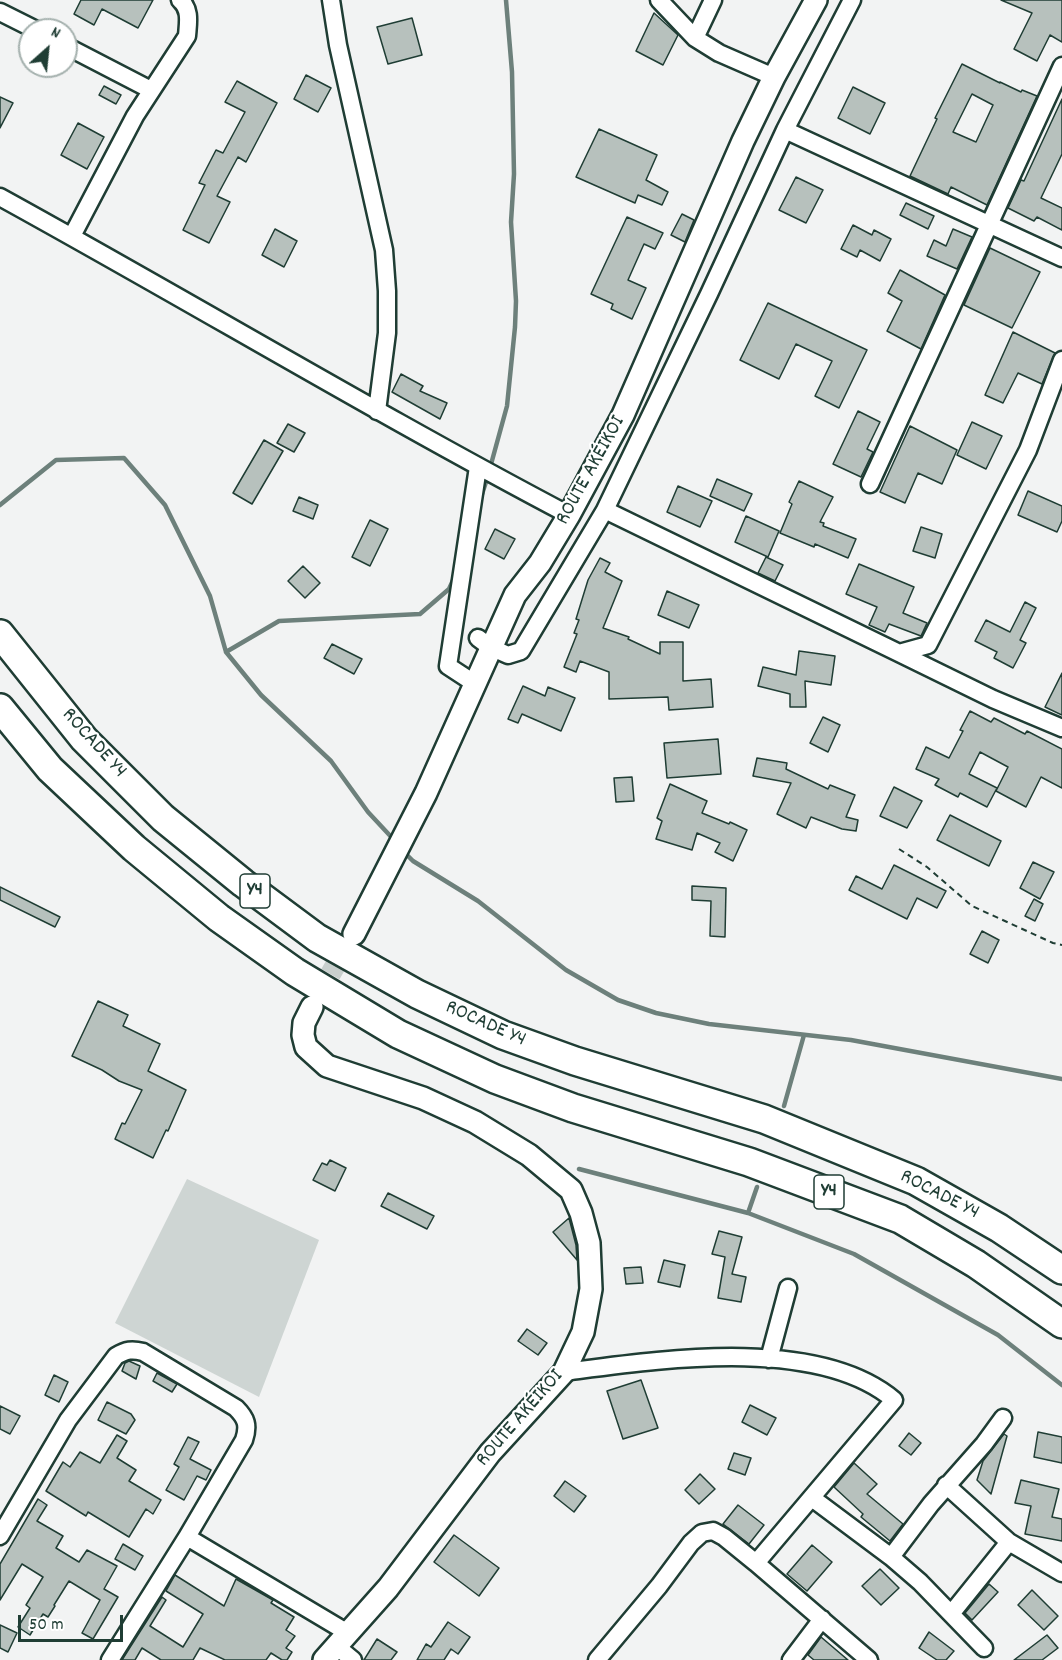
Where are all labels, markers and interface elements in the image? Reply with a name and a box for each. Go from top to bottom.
north arrow [18,18,78,78]
text: N [47,21,64,45]
street label: ROUTE AKÉIKOI [552,412,632,530]
street label: ROCADE Y4 [55,704,131,784]
road number: Y4 [240,874,270,908]
street label: ROCADE Y4 [441,996,529,1054]
street label: ROCADE Y4 [895,1165,983,1227]
road number: Y4 [814,1175,844,1209]
street label: ROUTE AKÉIKOI [472,1365,570,1473]
scale bar [21,1603,126,1641]
text: 50 m [29,1613,64,1638]

